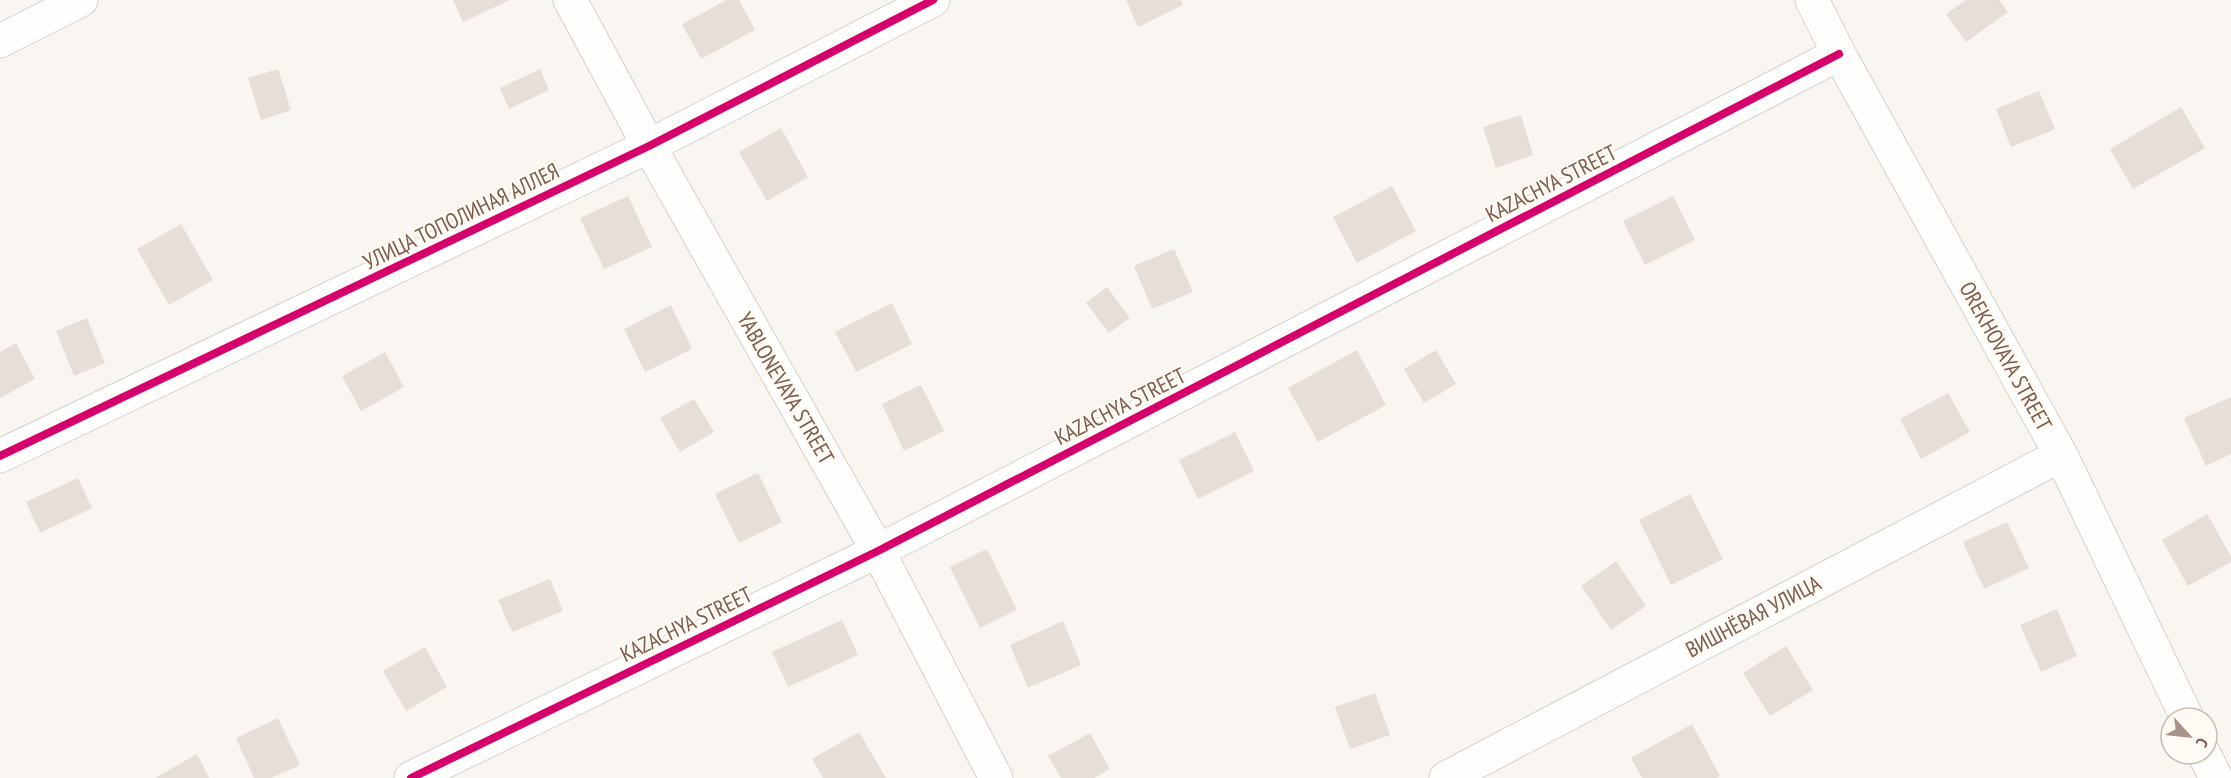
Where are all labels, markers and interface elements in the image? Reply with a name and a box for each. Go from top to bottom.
street label: KAZACHYA STREET [1481,138,1621,228]
street label: УЛИЦА ТОПОЛИНАЯ АЛЛЕЯ [358,156,564,276]
street label: OREKHOVAYA STREET [1953,276,2059,436]
street label: YABLONEVAYA STREET [731,307,841,469]
street label: KAZACHYA STREET [1050,361,1190,451]
street label: ВИШНЁВАЯ УЛИЦА [1681,568,1826,663]
street label: KAZACHYA STREET [616,580,757,668]
north arrow [2159,706,2219,766]
text: С [2191,735,2213,751]

